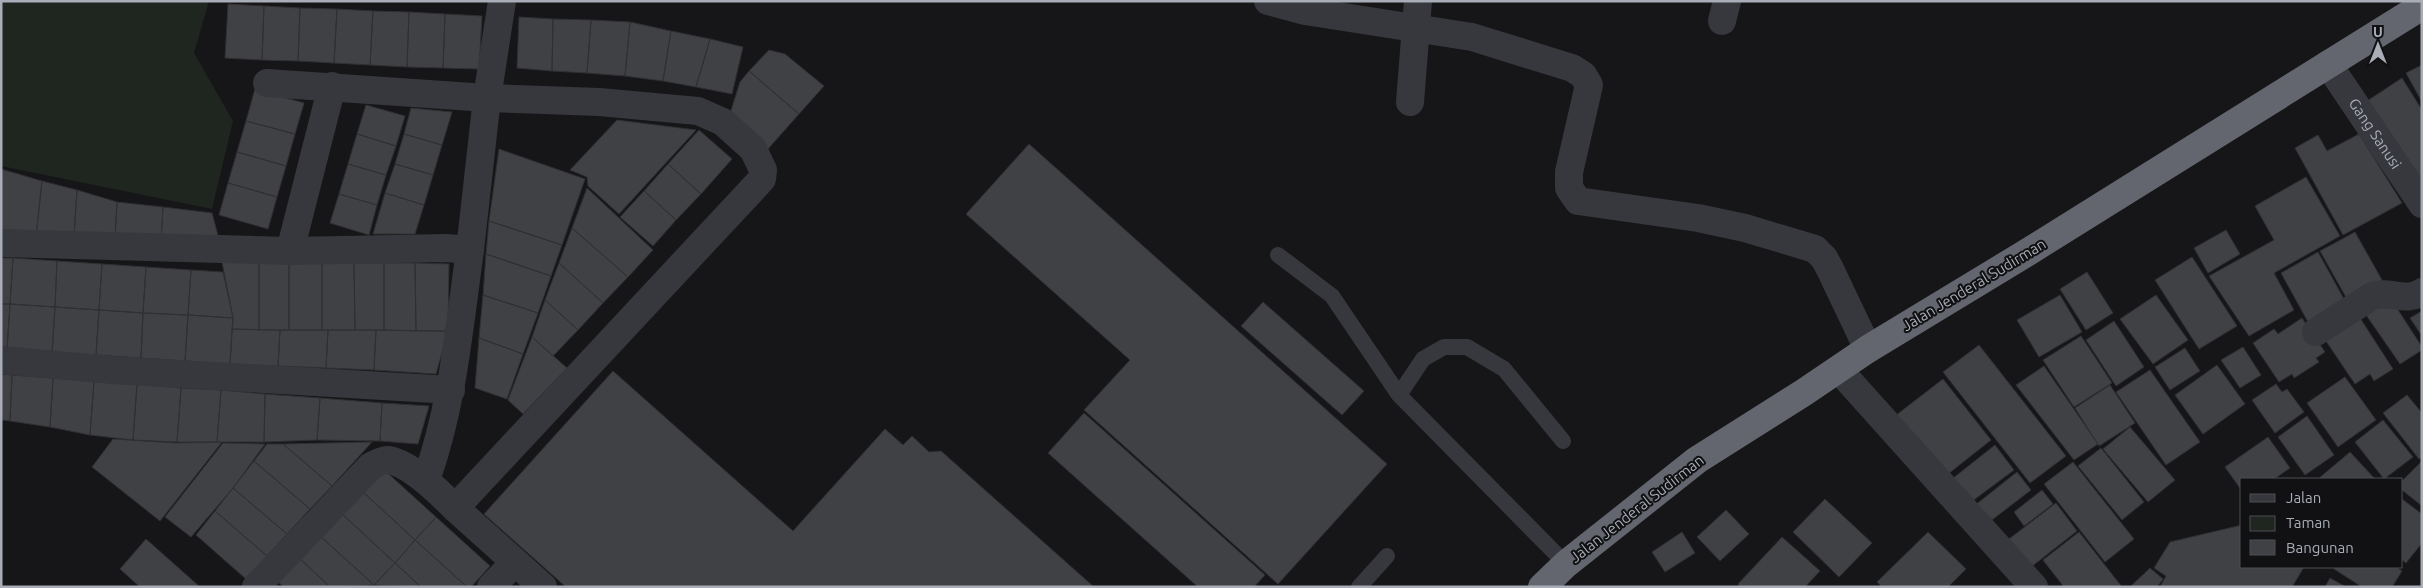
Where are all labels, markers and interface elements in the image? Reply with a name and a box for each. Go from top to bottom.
north arrow [2353,20,2403,70]
text: U [2373,24,2383,40]
street label: Gang Sanusi [2346,95,2405,172]
street label: Jalan Jenderal Sudirman [1899,235,2049,334]
street label: Jalan Jenderal Sudirman [1567,451,1707,566]
legend [2240,478,2403,568]
text: Jalan [2286,489,2321,506]
text: Taman [2286,514,2331,531]
text: Bangunan [2286,539,2354,556]

